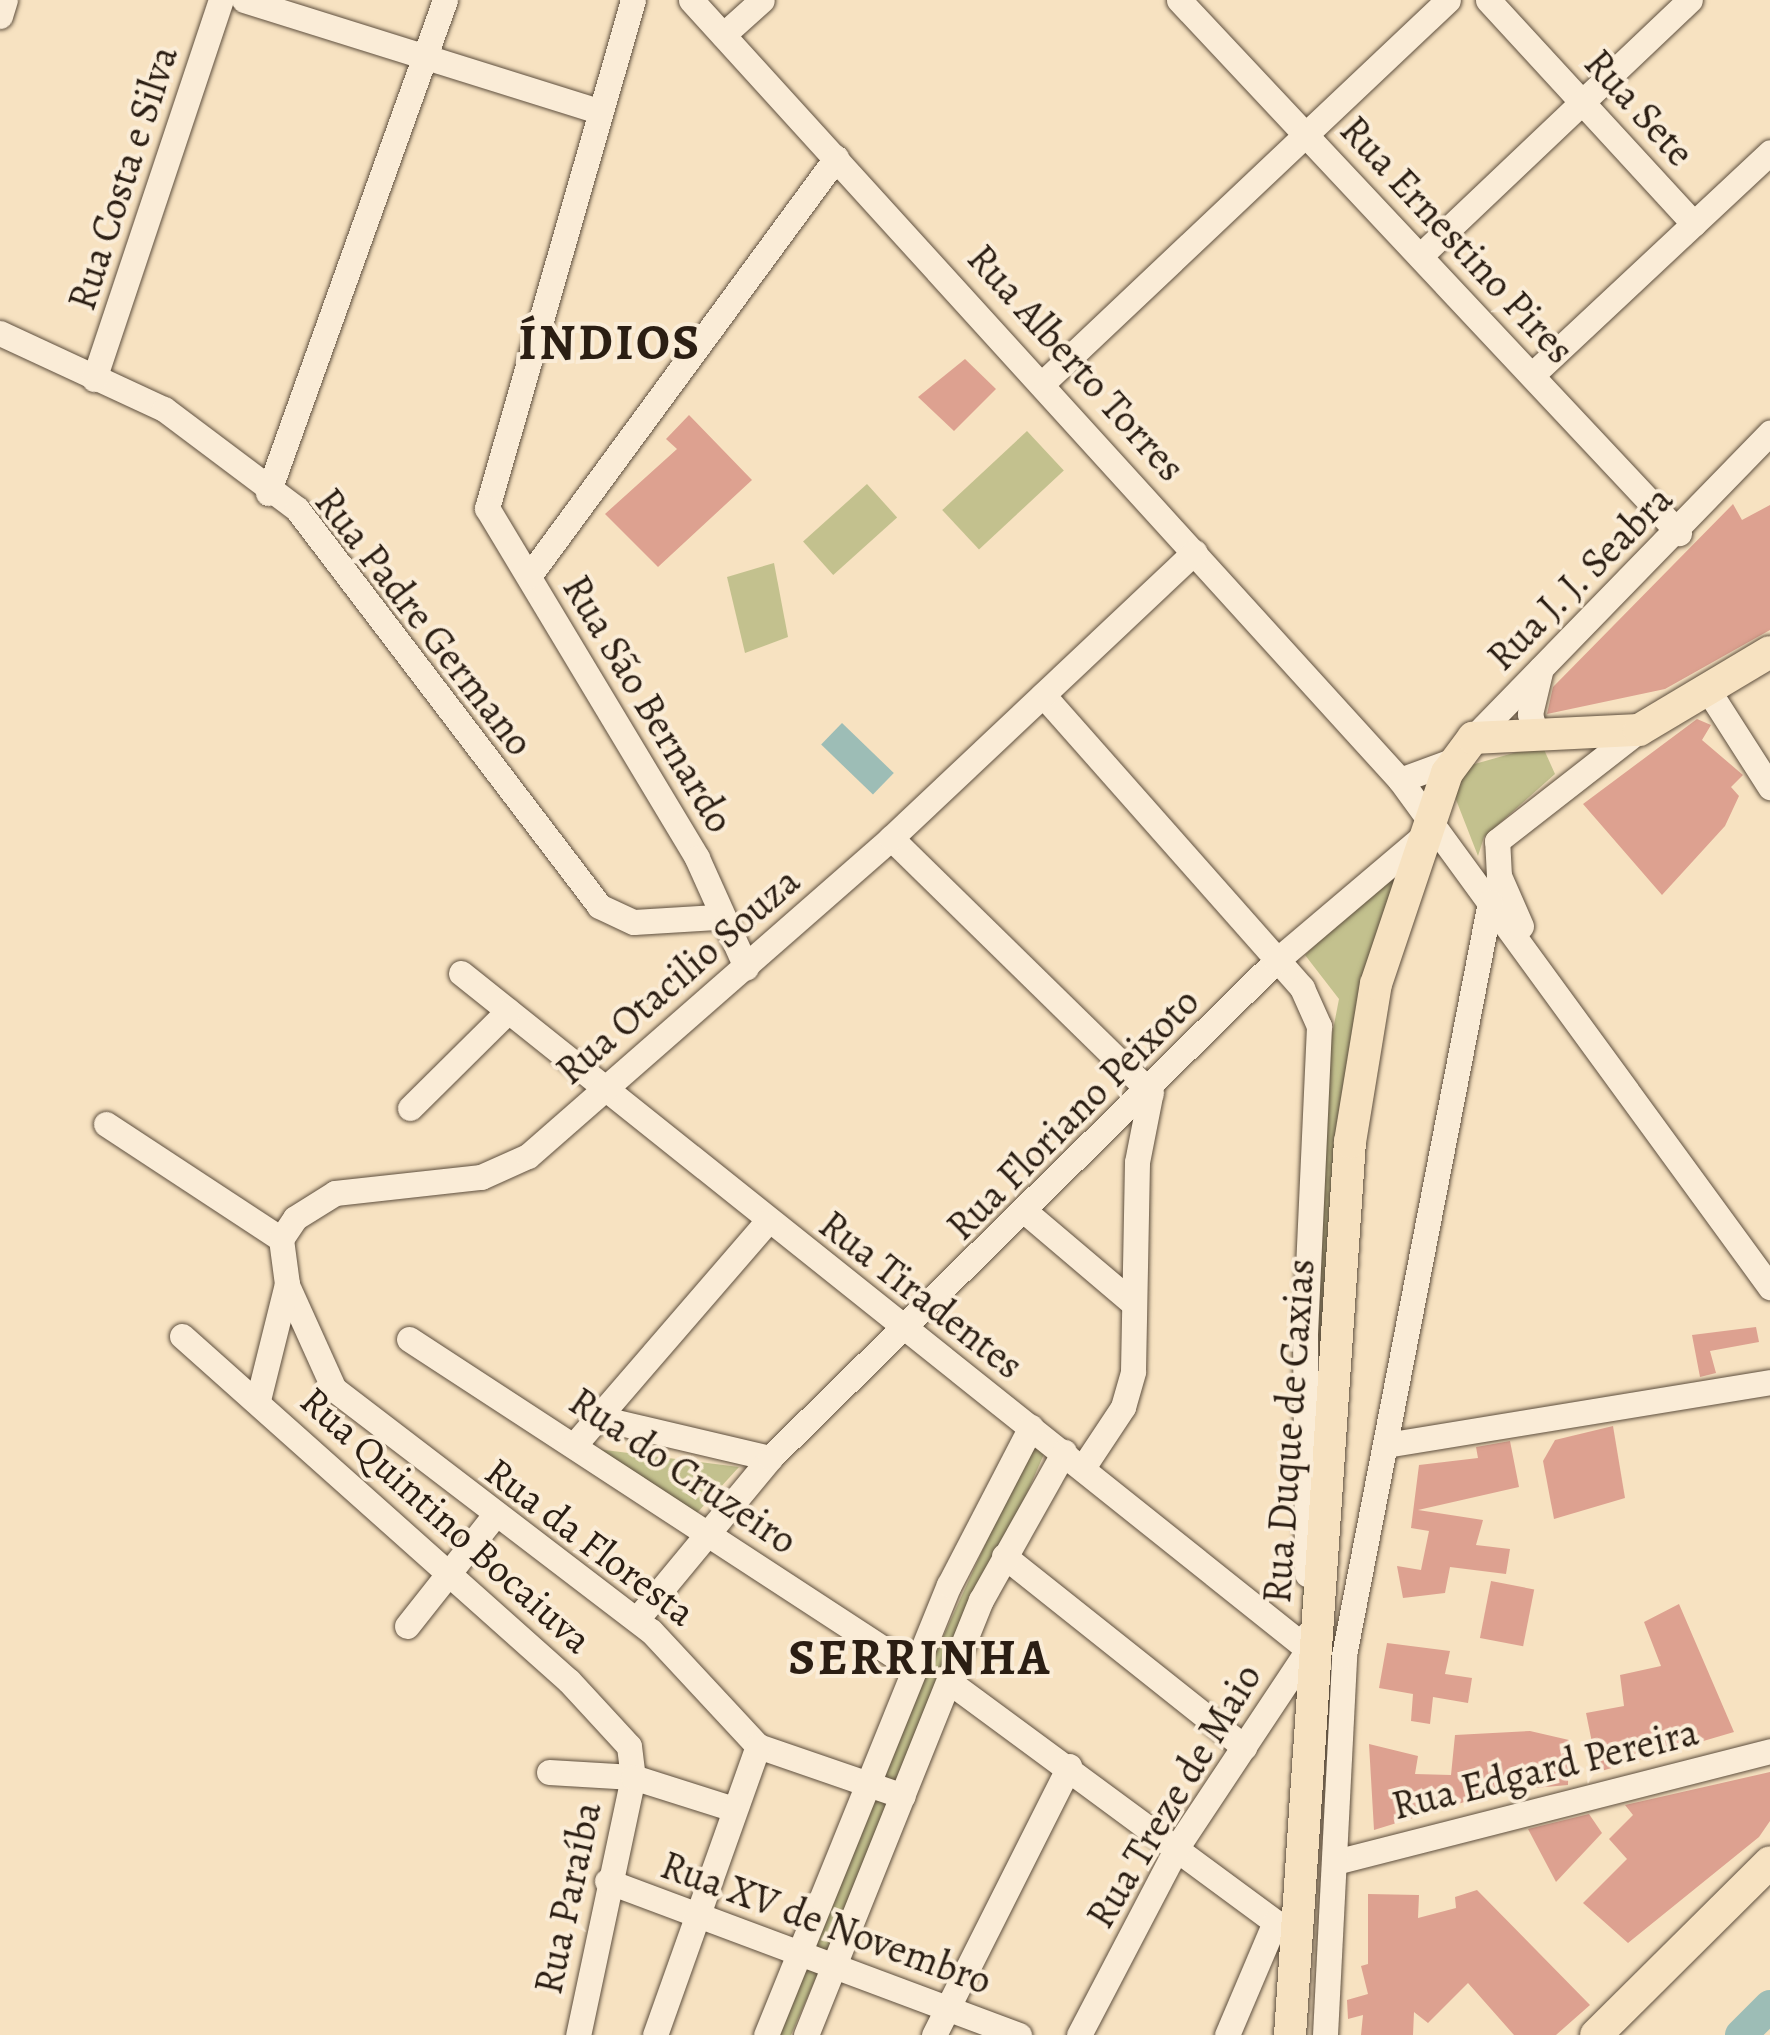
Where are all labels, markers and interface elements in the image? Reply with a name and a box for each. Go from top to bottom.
street label: Rua Costa e Silva [58,40,188,316]
street label: Rua Sete [1574,40,1704,176]
street label: Rua Ernestino Pires [1330,106,1584,374]
street label: Rua Alberto Torres [957,235,1195,491]
district label: ÍNDIOS [518,313,702,373]
street label: Rua J. J. Seabra [1477,475,1683,681]
street label: Rua Padre Germano [305,479,543,765]
street label: Rua São Bernardo [552,567,744,841]
street label: Rua Otacilio Souza [546,857,810,1095]
street label: Rua Floriano Peixoto [937,978,1209,1250]
street label: Rua Tiradentes [810,1201,1032,1389]
street label: Rua Duque de Caxias [1253,1257,1325,1605]
street label: Rua Quintino Bocaiuva [290,1376,602,1664]
street label: Rua do Cruzeiro [560,1377,806,1565]
street label: Rua da Floresta [476,1447,704,1637]
district label: SERRINHA [788,1628,1052,1688]
street label: Rua Treze de Maio [1076,1655,1272,1937]
street label: Rua Edgard Pereira [1387,1708,1703,1830]
street label: Rua Paraíba [524,1798,612,1998]
street label: Rua XV de Novembro [654,1841,998,2005]

